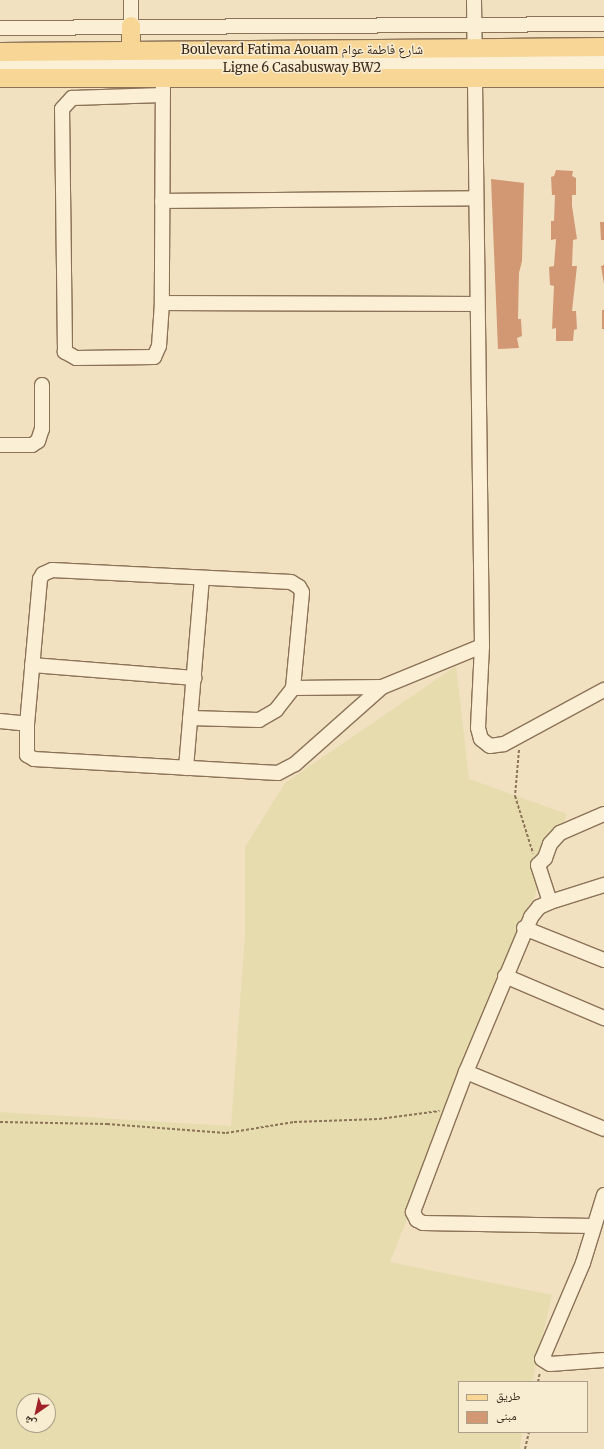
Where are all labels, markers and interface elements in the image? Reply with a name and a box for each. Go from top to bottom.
street label: Boulevard Fatima Aouam شارع فاطمة عوام [181,42,423,58]
street label: Ligne 6 Casabusway BW2 [223,60,381,76]
legend [458,1381,588,1433]
text: طريق [496,1388,521,1403]
north arrow [16,1393,56,1433]
text: مبنى [496,1408,517,1423]
text: ش [21,1413,39,1431]

